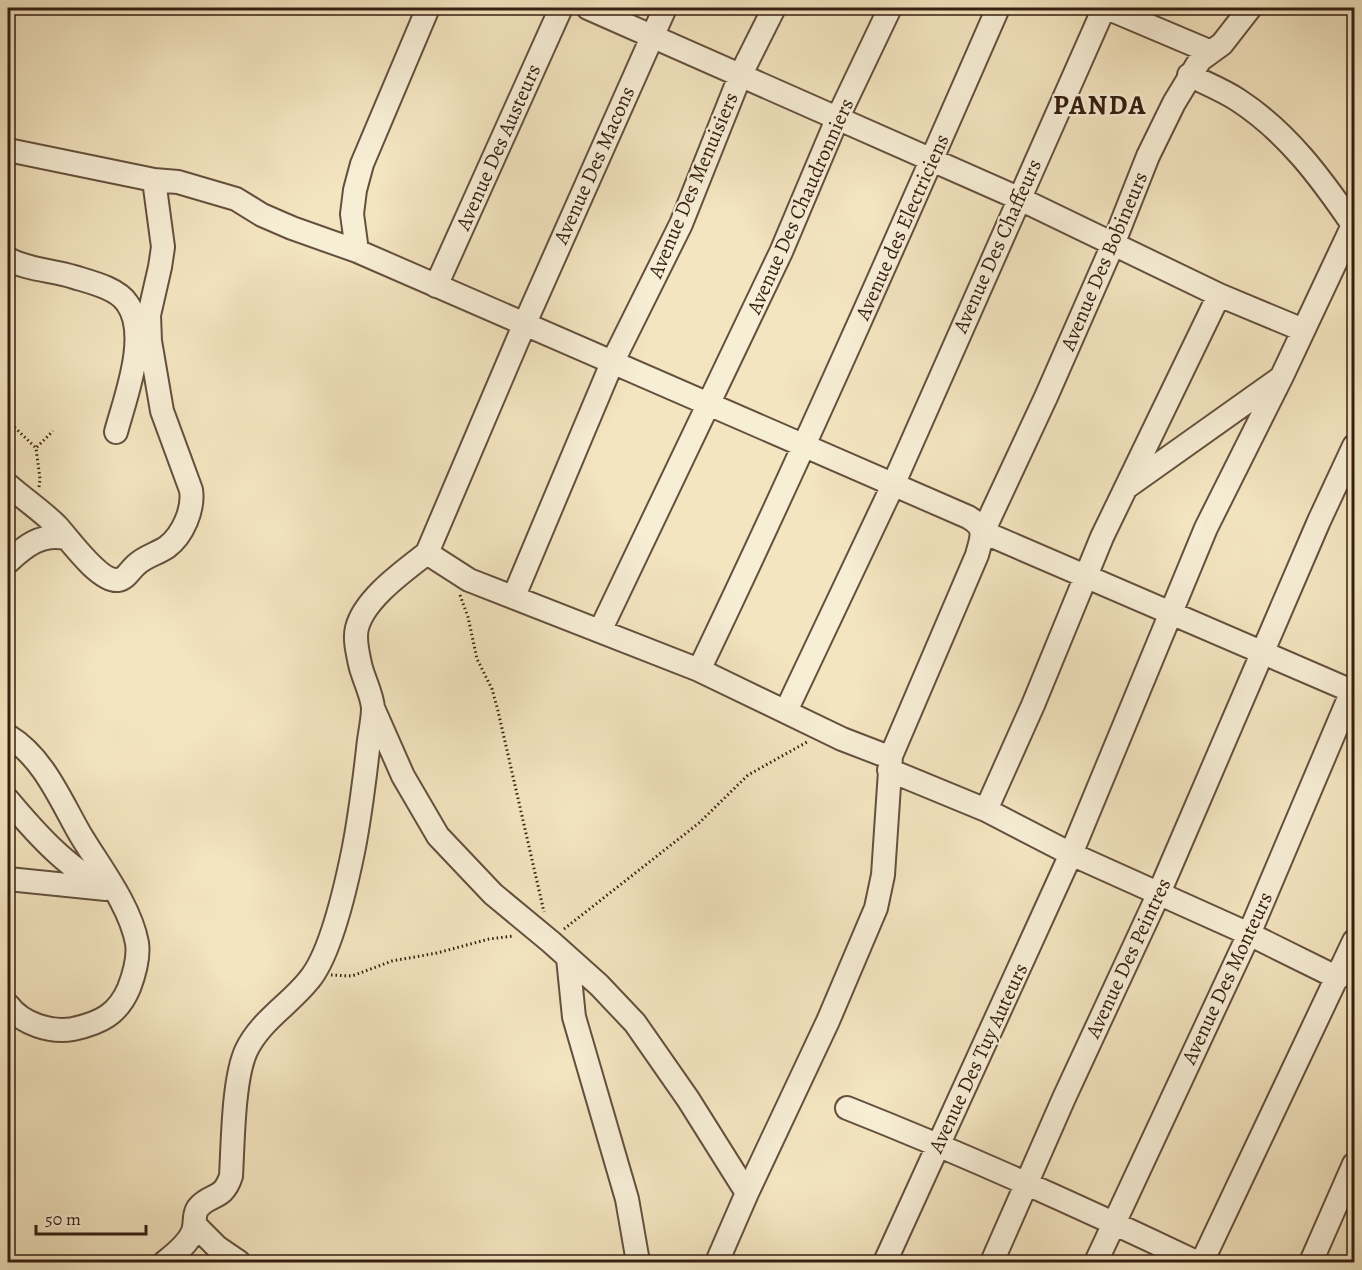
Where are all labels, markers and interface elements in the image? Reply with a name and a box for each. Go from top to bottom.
street label: Avenue Des Austeurs [448,59,547,236]
street label: Avenue Des Macons [546,82,641,249]
district label: PANDA [1053,87,1147,123]
street label: Avenue Des Menuisiers [641,88,745,283]
street label: Avenue Des Chaudronniers [739,94,860,319]
street label: Avenue des Electriciens [848,130,956,325]
street label: Avenue Des Chaffeurs [946,155,1048,338]
street label: Avenue Des Bobineurs [1053,167,1154,356]
street label: Avenue Des Peintres [1078,873,1177,1043]
street label: Avenue Des Monteurs [1174,887,1279,1070]
street label: Avenue Des Tuy Auteurs [921,958,1034,1158]
scale bar [36,1198,146,1236]
text: 50 m [45,1207,81,1231]

